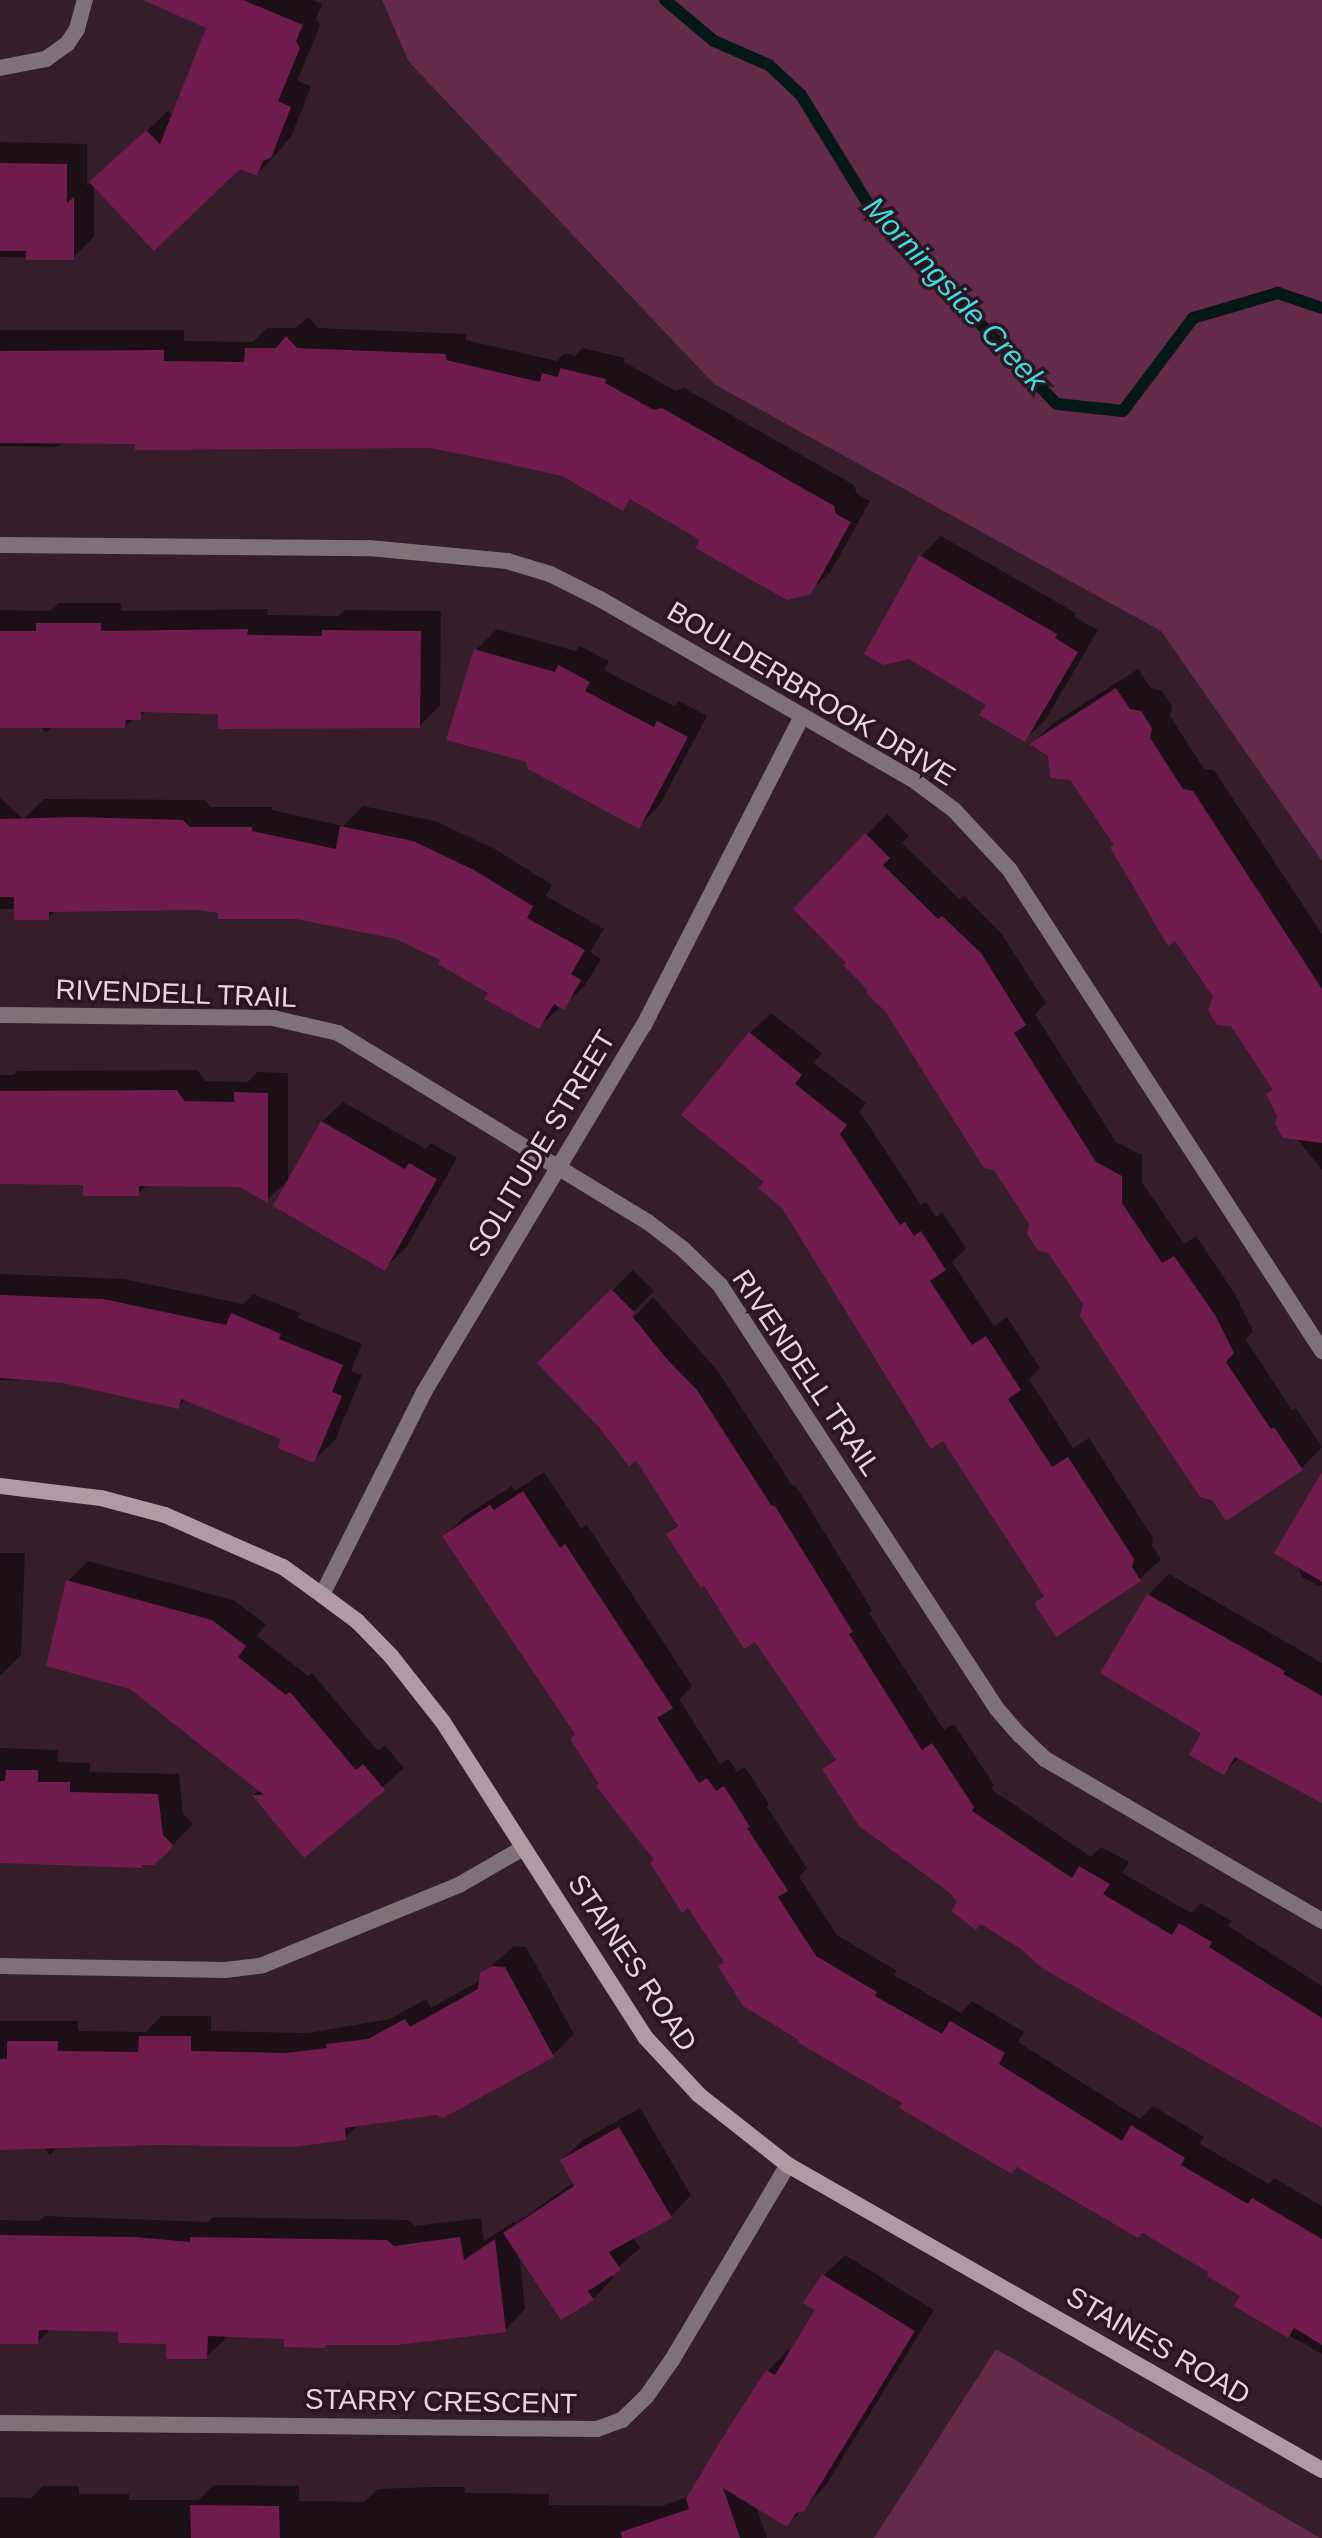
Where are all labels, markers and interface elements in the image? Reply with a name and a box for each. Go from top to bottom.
water label: Morningside Creek [856,190,1054,398]
street label: BOULDERBROOK DRIVE [661,595,961,793]
street label: RIVENDELL TRAIL [54,973,298,1015]
street label: SOLITUDE STREET [461,1025,623,1263]
street label: RIVENDELL TRAIL [724,1263,888,1483]
street label: STAINES ROAD [560,1868,704,2058]
street label: STAINES ROAD [1060,2280,1256,2412]
street label: STARRY CRESCENT [304,2383,578,2421]

